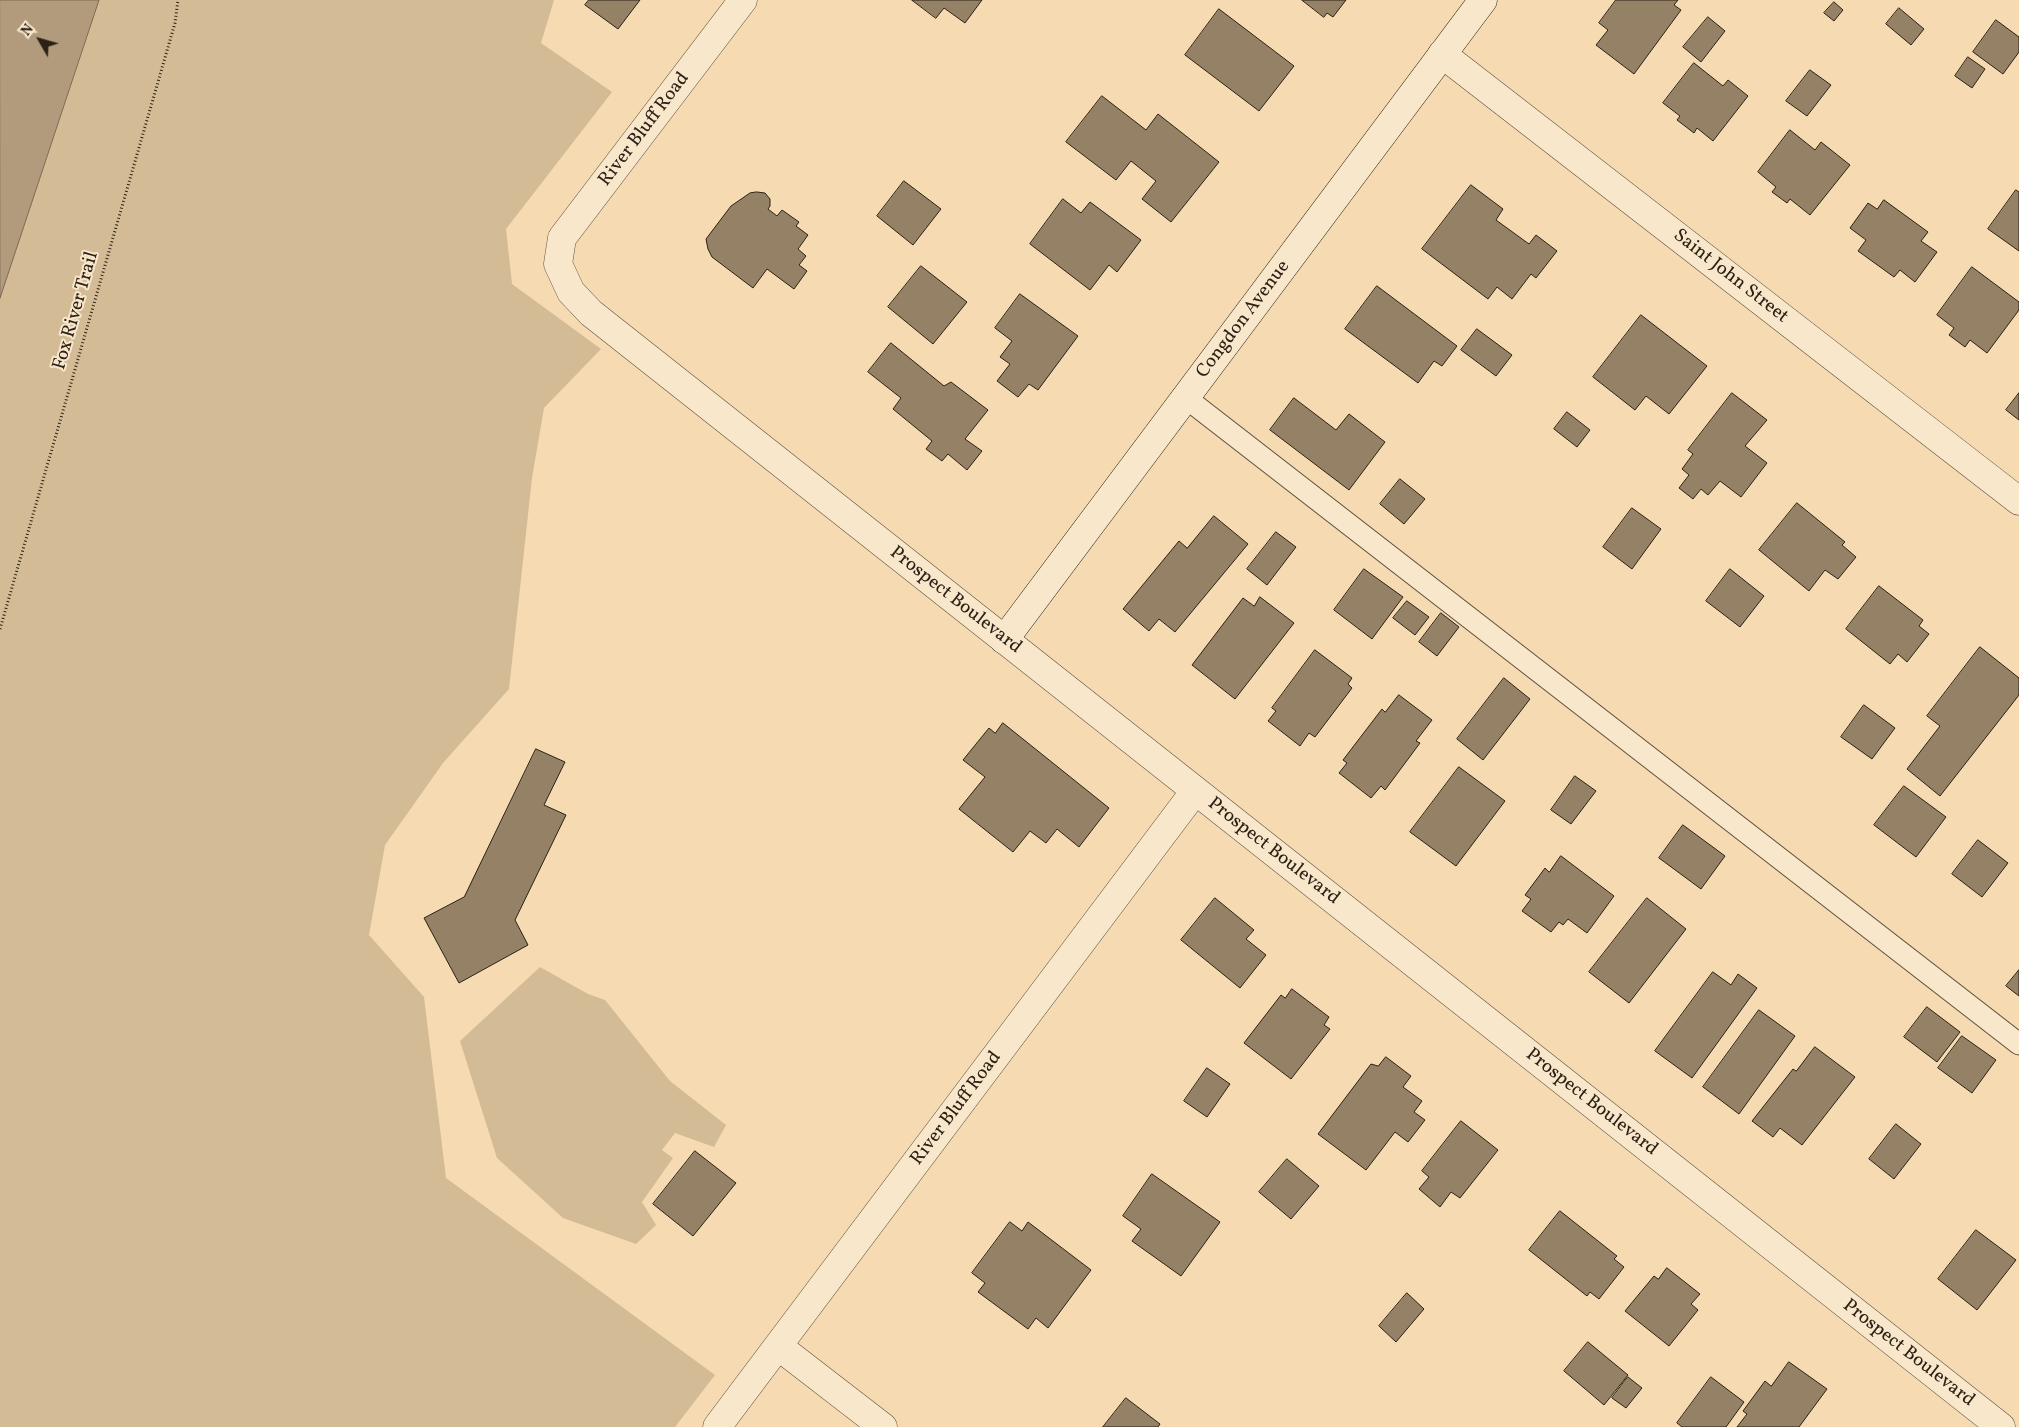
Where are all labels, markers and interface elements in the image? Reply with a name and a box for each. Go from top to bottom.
north arrow [15,15,65,65]
text: N [17,21,38,40]
street label: River Bluff Road [595,68,695,192]
street label: Saint John Street [1668,225,1792,329]
street label: Fox River Trail [49,249,105,373]
street label: Congdon Avenue [1192,257,1296,383]
street label: Prospect Boulevard [884,542,1026,660]
street label: Prospect Boulevard [1202,793,1344,911]
street label: Prospect Boulevard [1520,1044,1662,1162]
street label: River Bluff Road [907,1047,1007,1171]
street label: Prospect Boulevard [1837,1295,1979,1413]

